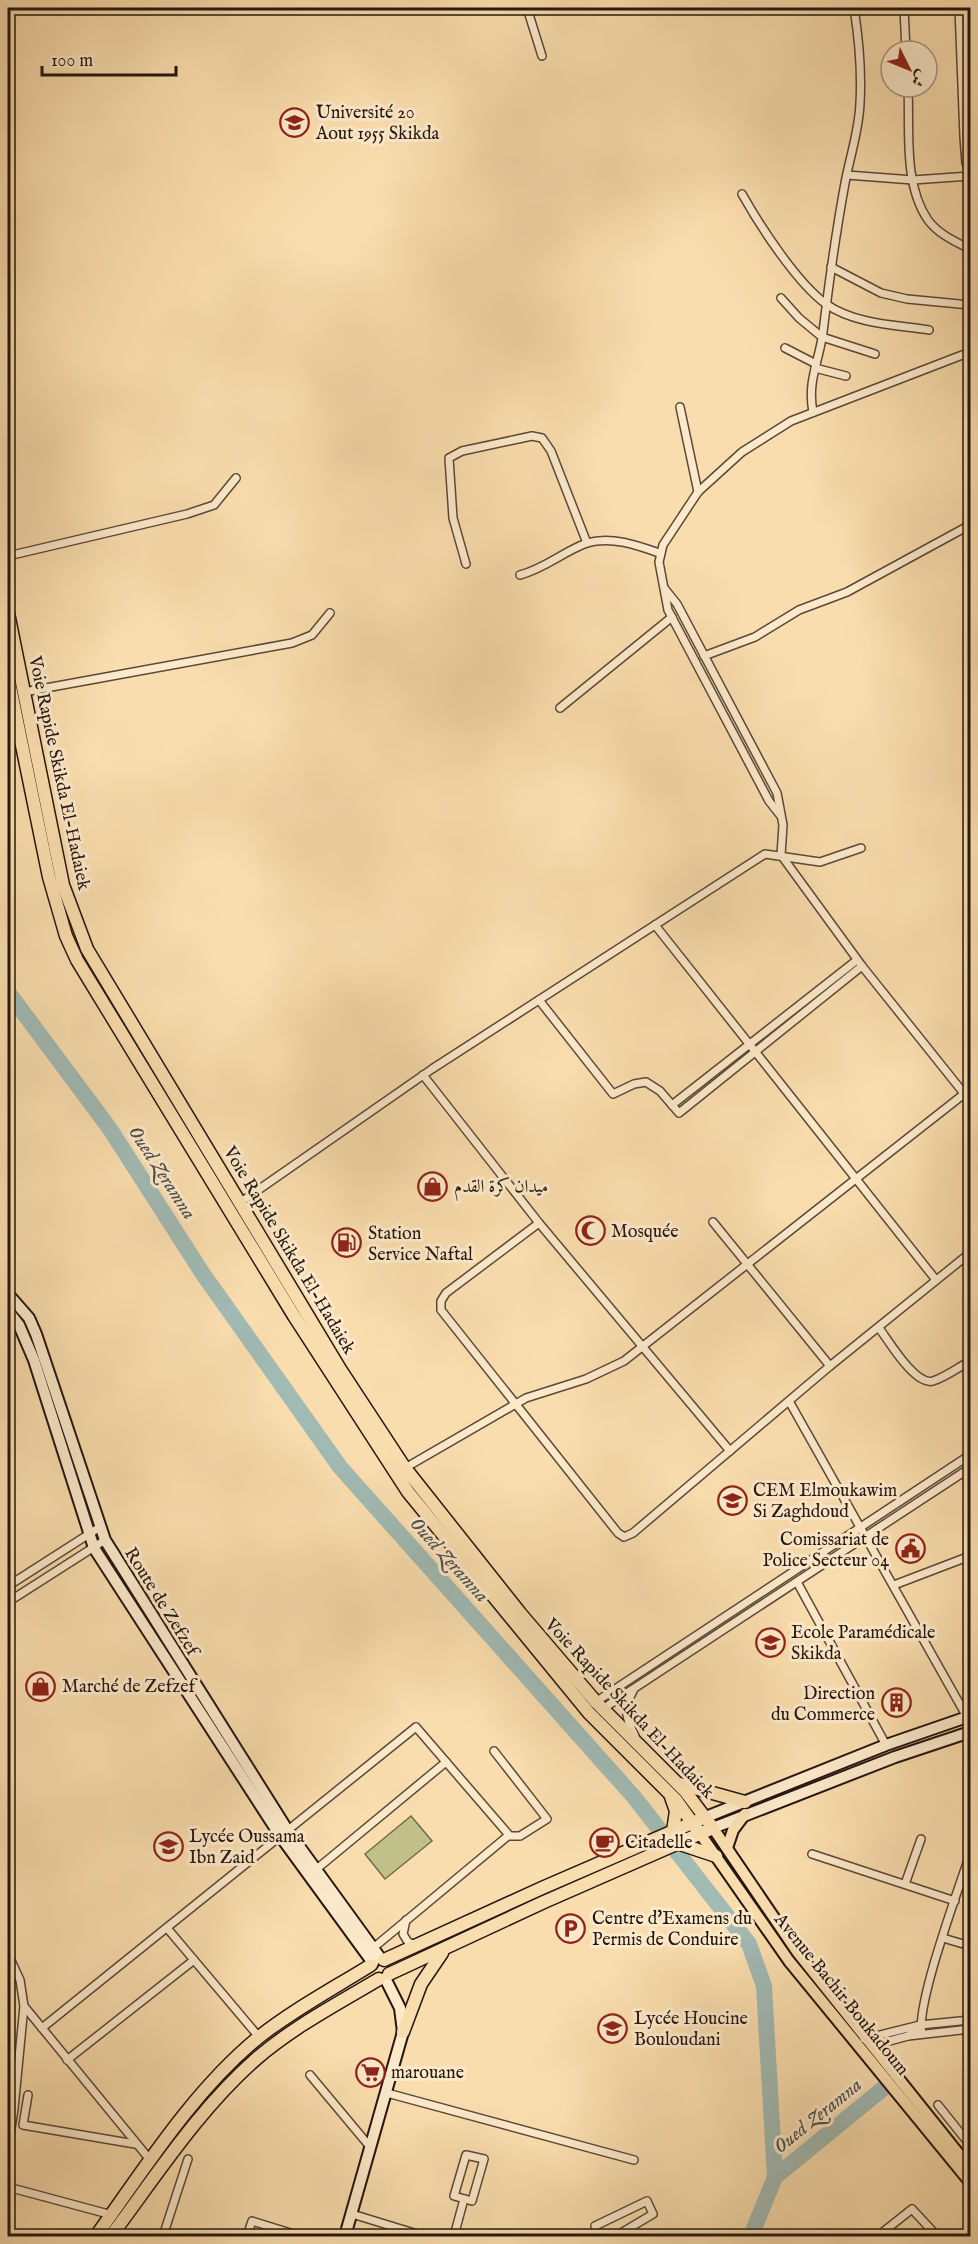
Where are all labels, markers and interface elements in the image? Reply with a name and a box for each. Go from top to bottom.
scale bar [42,39,176,77]
north arrow [879,39,939,99]
text: 100 m [51,50,93,73]
text: ش [906,65,931,90]
place label: Université 20 Aout 1955 Skikda [315,102,440,146]
school or university icon: Université 20 Aout 1955 Skikda [279,106,311,138]
street label: Voie Rapide Skikda El-Hadaiek [22,653,95,893]
water label: Oued Zeramna [121,1121,201,1225]
street label: Voie Rapide Skikda El-Hadaiek [217,1142,360,1359]
shop icon: ميدان كرة القدم [417,1170,449,1202]
place label: ميدان كرة القدم [454,1176,548,1202]
mosque icon: Mosquée [574,1215,606,1247]
place label: Mosquée [611,1221,679,1244]
place label: Station Service Naftal [368,1223,473,1267]
fuel station icon: Station Service Naftal [331,1227,363,1259]
place label: CEM Elmoukawim Si Zaghdoud [753,1480,897,1524]
school or university icon: CEM Elmoukawim Si Zaghdoud [716,1484,748,1516]
water label: Oued Zeramna [403,1512,494,1609]
place label: Comissariat de Police Secteur 04 [763,1529,889,1573]
public building icon: Comissariat de Police Secteur 04 [894,1533,926,1565]
street label: Route de Zefzef [118,1543,205,1663]
street label: Voie Rapide Skikda El-Hadaiek [538,1613,719,1804]
place label: Ecole Paramédicale Skikda [791,1622,935,1666]
school or university icon: Ecole Paramédicale Skikda [754,1626,786,1658]
shop icon: Marché de Zefzef [25,1670,57,1702]
place label: Marché de Zefzef [62,1676,199,1699]
place label: Direction du Commerce [771,1683,875,1727]
building icon: Direction du Commerce [880,1687,912,1719]
place label: Lycée Oussama Ibn Zaid [189,1826,305,1870]
cafe icon: Citadelle [588,1826,620,1858]
school or university icon: Lycée Oussama Ibn Zaid [152,1830,184,1862]
place label: Citadelle [625,1832,692,1855]
place label: Centre d'Examens du Permis de Conduire [592,1908,752,1952]
street label: Avenue Bachir Boukadoum [768,1908,913,2081]
parking icon: Centre d'Examens du Permis de Conduire [555,1912,587,1944]
place label: Lycée Houcine Bouloudani [634,2008,748,2052]
school or university icon: Lycée Houcine Bouloudani [597,2012,629,2044]
supermarket icon: marouane [354,2056,386,2088]
place label: marouane [391,2062,464,2085]
water label: Oued Zeramna [769,2073,868,2160]

